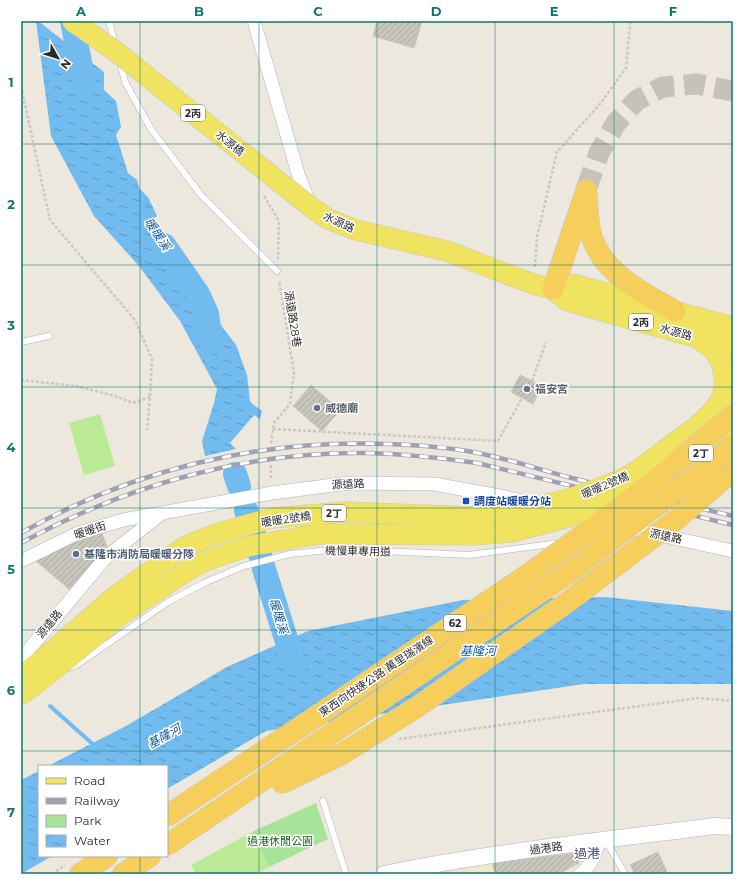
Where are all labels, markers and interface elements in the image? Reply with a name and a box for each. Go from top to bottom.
text: A [75,3,87,19]
text: B [194,3,204,19]
text: C [313,3,323,19]
text: D [431,3,442,19]
text: E [550,3,559,19]
text: F [669,3,677,19]
north arrow [38,38,78,78]
text: N [58,56,74,72]
text: 1 [8,74,14,90]
road number: 2丙 [181,105,205,121]
street label: 水源橋 [213,127,247,159]
text: 2 [7,196,15,212]
street label: 水源路 [321,209,357,235]
water label: 暖暖溪 [142,215,175,255]
street label: 源遠路28巷 [282,290,304,348]
road number: 2丙 [629,314,653,330]
text: 3 [6,317,15,333]
street label: 水源路 [658,321,694,343]
place label: 福安宮 [535,382,568,396]
marker: 福安宮 [522,384,532,394]
place label: 威德廟 [325,401,358,415]
marker: 威德廟 [312,403,322,413]
text: 4 [7,439,16,455]
road number: 2丁 [689,445,713,461]
street label: 暖暖2號橋 [579,469,631,501]
street label: 源遠路 [331,476,365,492]
place label: 調度站暖暖分站 [474,494,551,508]
marker: 調度站暖暖分站 [461,496,471,506]
road number: 2丁 [322,505,346,521]
street label: 暖暖2號橋 [260,509,312,529]
street label: 暖暖街 [72,518,108,542]
street label: 源遠路 [648,526,684,546]
street label: 機慢車專用道 [325,543,391,559]
place label: 基隆市消防局暖暖分隊 [84,547,194,561]
marker: 基隆市消防局暖暖分隊 [71,549,81,559]
text: 5 [7,561,15,577]
water label: 暖暖溪 [267,597,292,637]
street label: 源遠路 [33,607,65,641]
road number: 62 [444,615,466,631]
street label: 東西向快速公路 萬里瑞濱線 [316,632,436,720]
water label: 基隆河 [460,643,498,658]
text: 6 [7,682,16,698]
water label: 基隆河 [145,720,185,751]
legend [38,765,168,857]
text: Road [74,773,105,788]
text: Railway [74,793,120,808]
text: 7 [7,804,15,820]
text: Park [74,813,102,828]
text: Water [74,833,111,848]
park label: 過港休閒公園 [247,834,313,848]
street label: 過港路 [529,839,563,857]
district label: 過港 [574,845,600,861]

